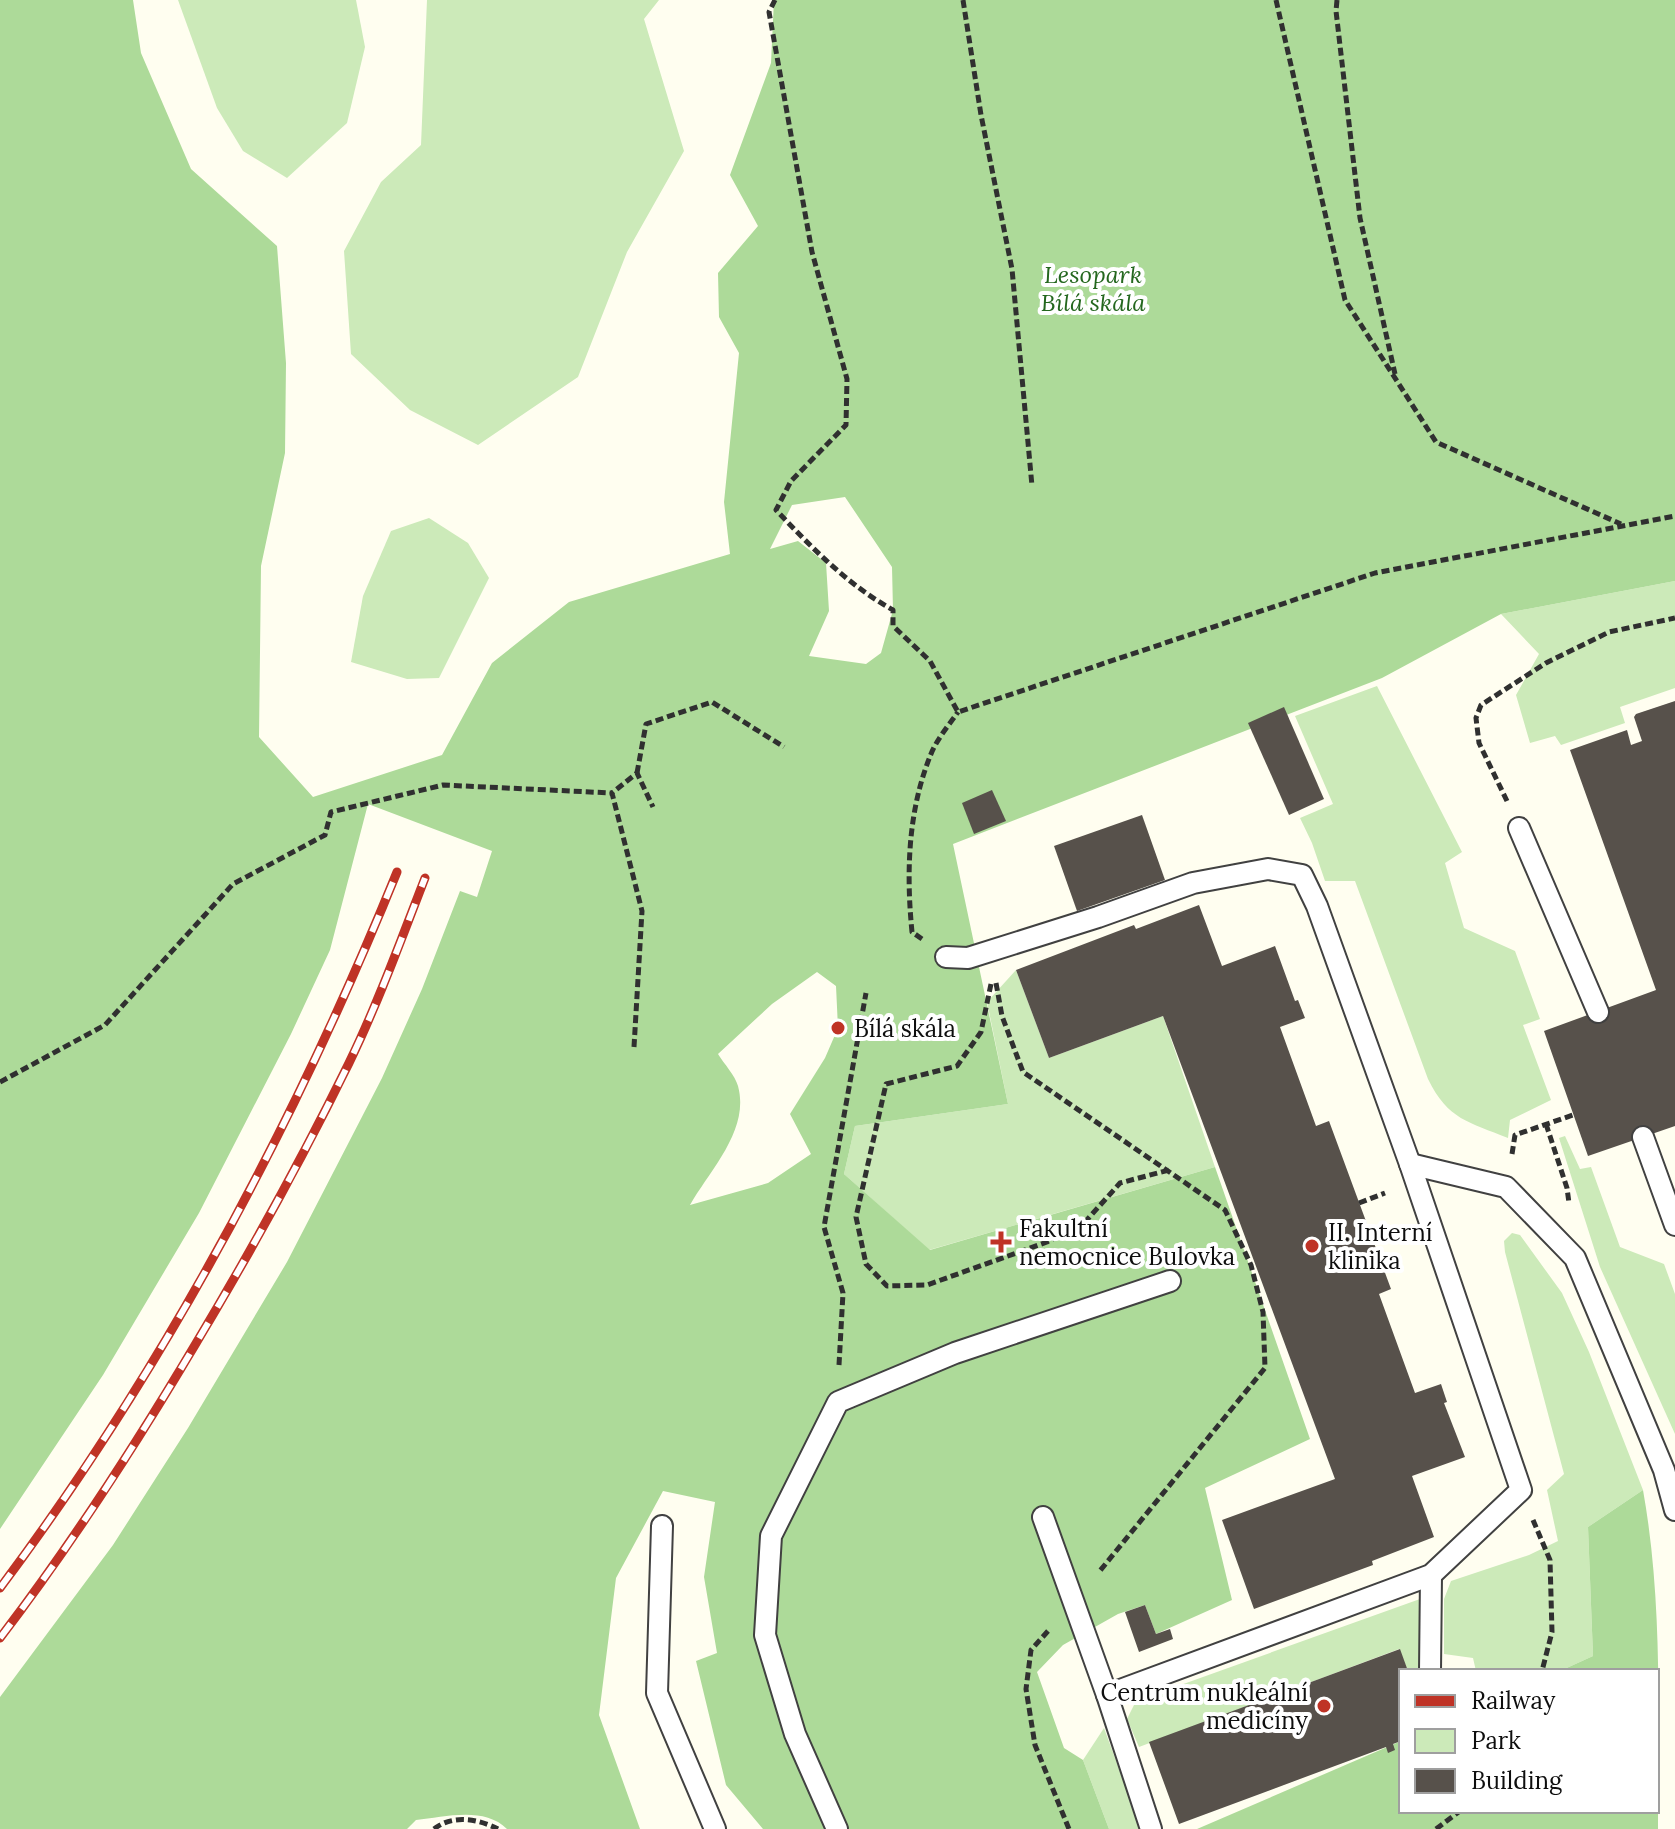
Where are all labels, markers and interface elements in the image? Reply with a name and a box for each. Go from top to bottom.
park label: Lesopark Bílá skála [1041,259,1146,318]
place label: Bílá skála [854,1013,956,1044]
marker: Bílá skála [829,1019,847,1037]
place label: Fakultní nemocnice Bulovka [1019,1213,1235,1272]
place label: II. Interní klinika [1328,1217,1433,1276]
marker: Fakultní nemocnice Bulovka [990,1231,1012,1253]
marker: II. Interní klinika [1303,1237,1321,1255]
legend [1399,1669,1659,1813]
place label: Centrum nukleální medicíny [1101,1677,1308,1736]
text: Railway [1471,1685,1556,1716]
marker: Centrum nukleální medicíny [1315,1697,1333,1715]
text: Park [1471,1725,1521,1756]
text: Building [1471,1765,1563,1796]

